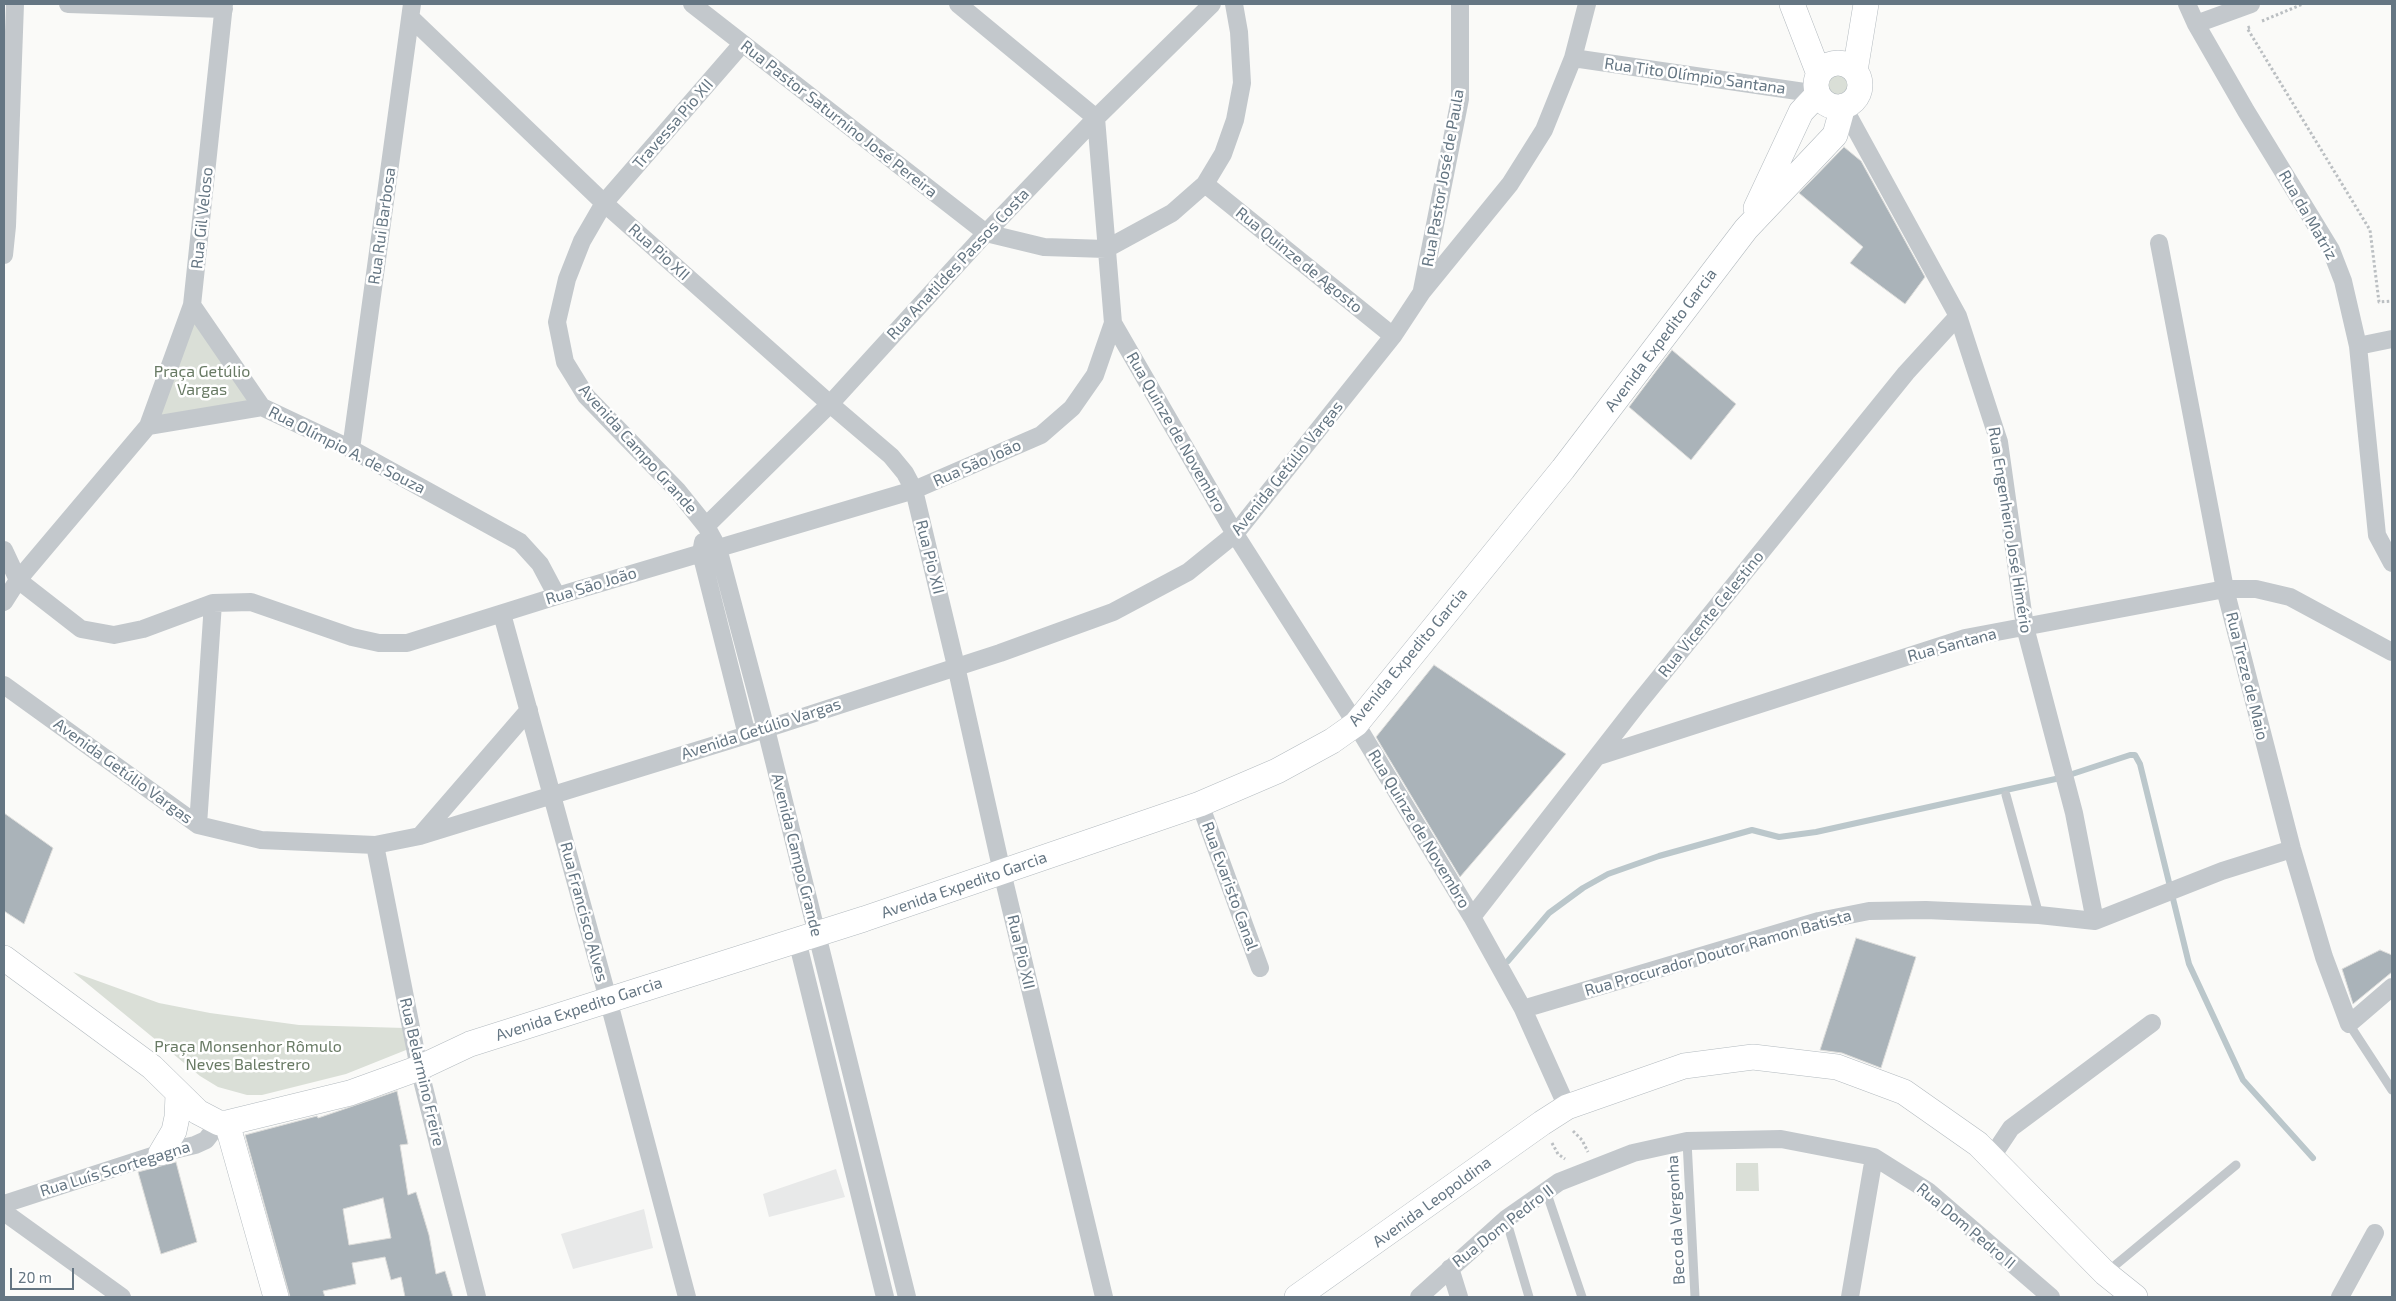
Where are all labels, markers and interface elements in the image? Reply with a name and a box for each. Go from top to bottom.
street label: Rua Pastor Saturnino José Pereira [737,36,941,202]
street label: Rua Tito Olímpio Santana [1603,54,1787,98]
street label: Travessa Pio XII [629,75,717,173]
street label: Rua Pastor José de Paula [1418,88,1468,268]
street label: Rua Gil Veloso [187,166,217,270]
street label: Rua Rui Barbosa [364,166,400,286]
street label: Rua da Matriz [2275,167,2341,263]
street label: Rua Anatildes Passos Costa [883,184,1033,344]
street label: Rua Quinze de Agosto [1232,203,1366,317]
street label: Rua Pio XII [624,220,694,284]
street label: Avenida Expedito Garcia [1601,265,1721,415]
street label: Rua Quinze de Novembro [1122,348,1230,516]
park label: Praça Getúlio Vargas [154,362,250,400]
street label: Avenida Campo Grande [575,380,701,518]
street label: Avenida Getúlio Vargas [1227,397,1347,539]
street label: Rua Olímpio A. de Souza [265,402,429,498]
street label: Rua Engenheiro José Himério [1984,425,2036,635]
street label: Rua São João [930,435,1024,491]
street label: Rua Pio XII [912,518,948,596]
street label: Rua Vicente Celestino [1654,547,1768,681]
street label: Rua São João [543,563,639,609]
street label: Avenida Expedito Garcia [1345,584,1471,730]
street label: Rua Treze de Maio [2222,610,2272,742]
street label: Rua Santana [1905,624,1999,666]
street label: Avenida Getúlio Vargas [679,694,843,764]
street label: Avenida Getúlio Vargas [50,714,196,828]
street label: Rua Quinze de Novembro [1364,746,1474,912]
street label: Avenida Campo Grande [767,771,827,939]
street label: Rua Evaristo Canal [1198,819,1262,953]
street label: Rua Francisco Alves [556,840,612,984]
street label: Avenida Expedito Garcia [879,848,1049,922]
street label: Rua Procurador Doutor Ramon Batista [1582,906,1854,1000]
street label: Rua Pio XII [1003,913,1039,991]
street label: Avenida Expedito Garcia [493,973,665,1045]
street label: Rua Belarmino Freire [396,996,448,1148]
park label: Praça Monsenhor Rômulo Neves Balestrero [154,1037,342,1075]
street label: Rua Luís Scortegagna [38,1137,192,1201]
street label: Avenida Leopoldina [1369,1153,1495,1251]
street label: Beco da Vergonha [1663,1155,1689,1285]
street label: Rua Dom Pedro II [1913,1179,2019,1273]
street label: Rua Dom Pedro II [1449,1181,1557,1271]
scale bar [12,1258,76,1290]
text: 20 m [18,1268,52,1286]

